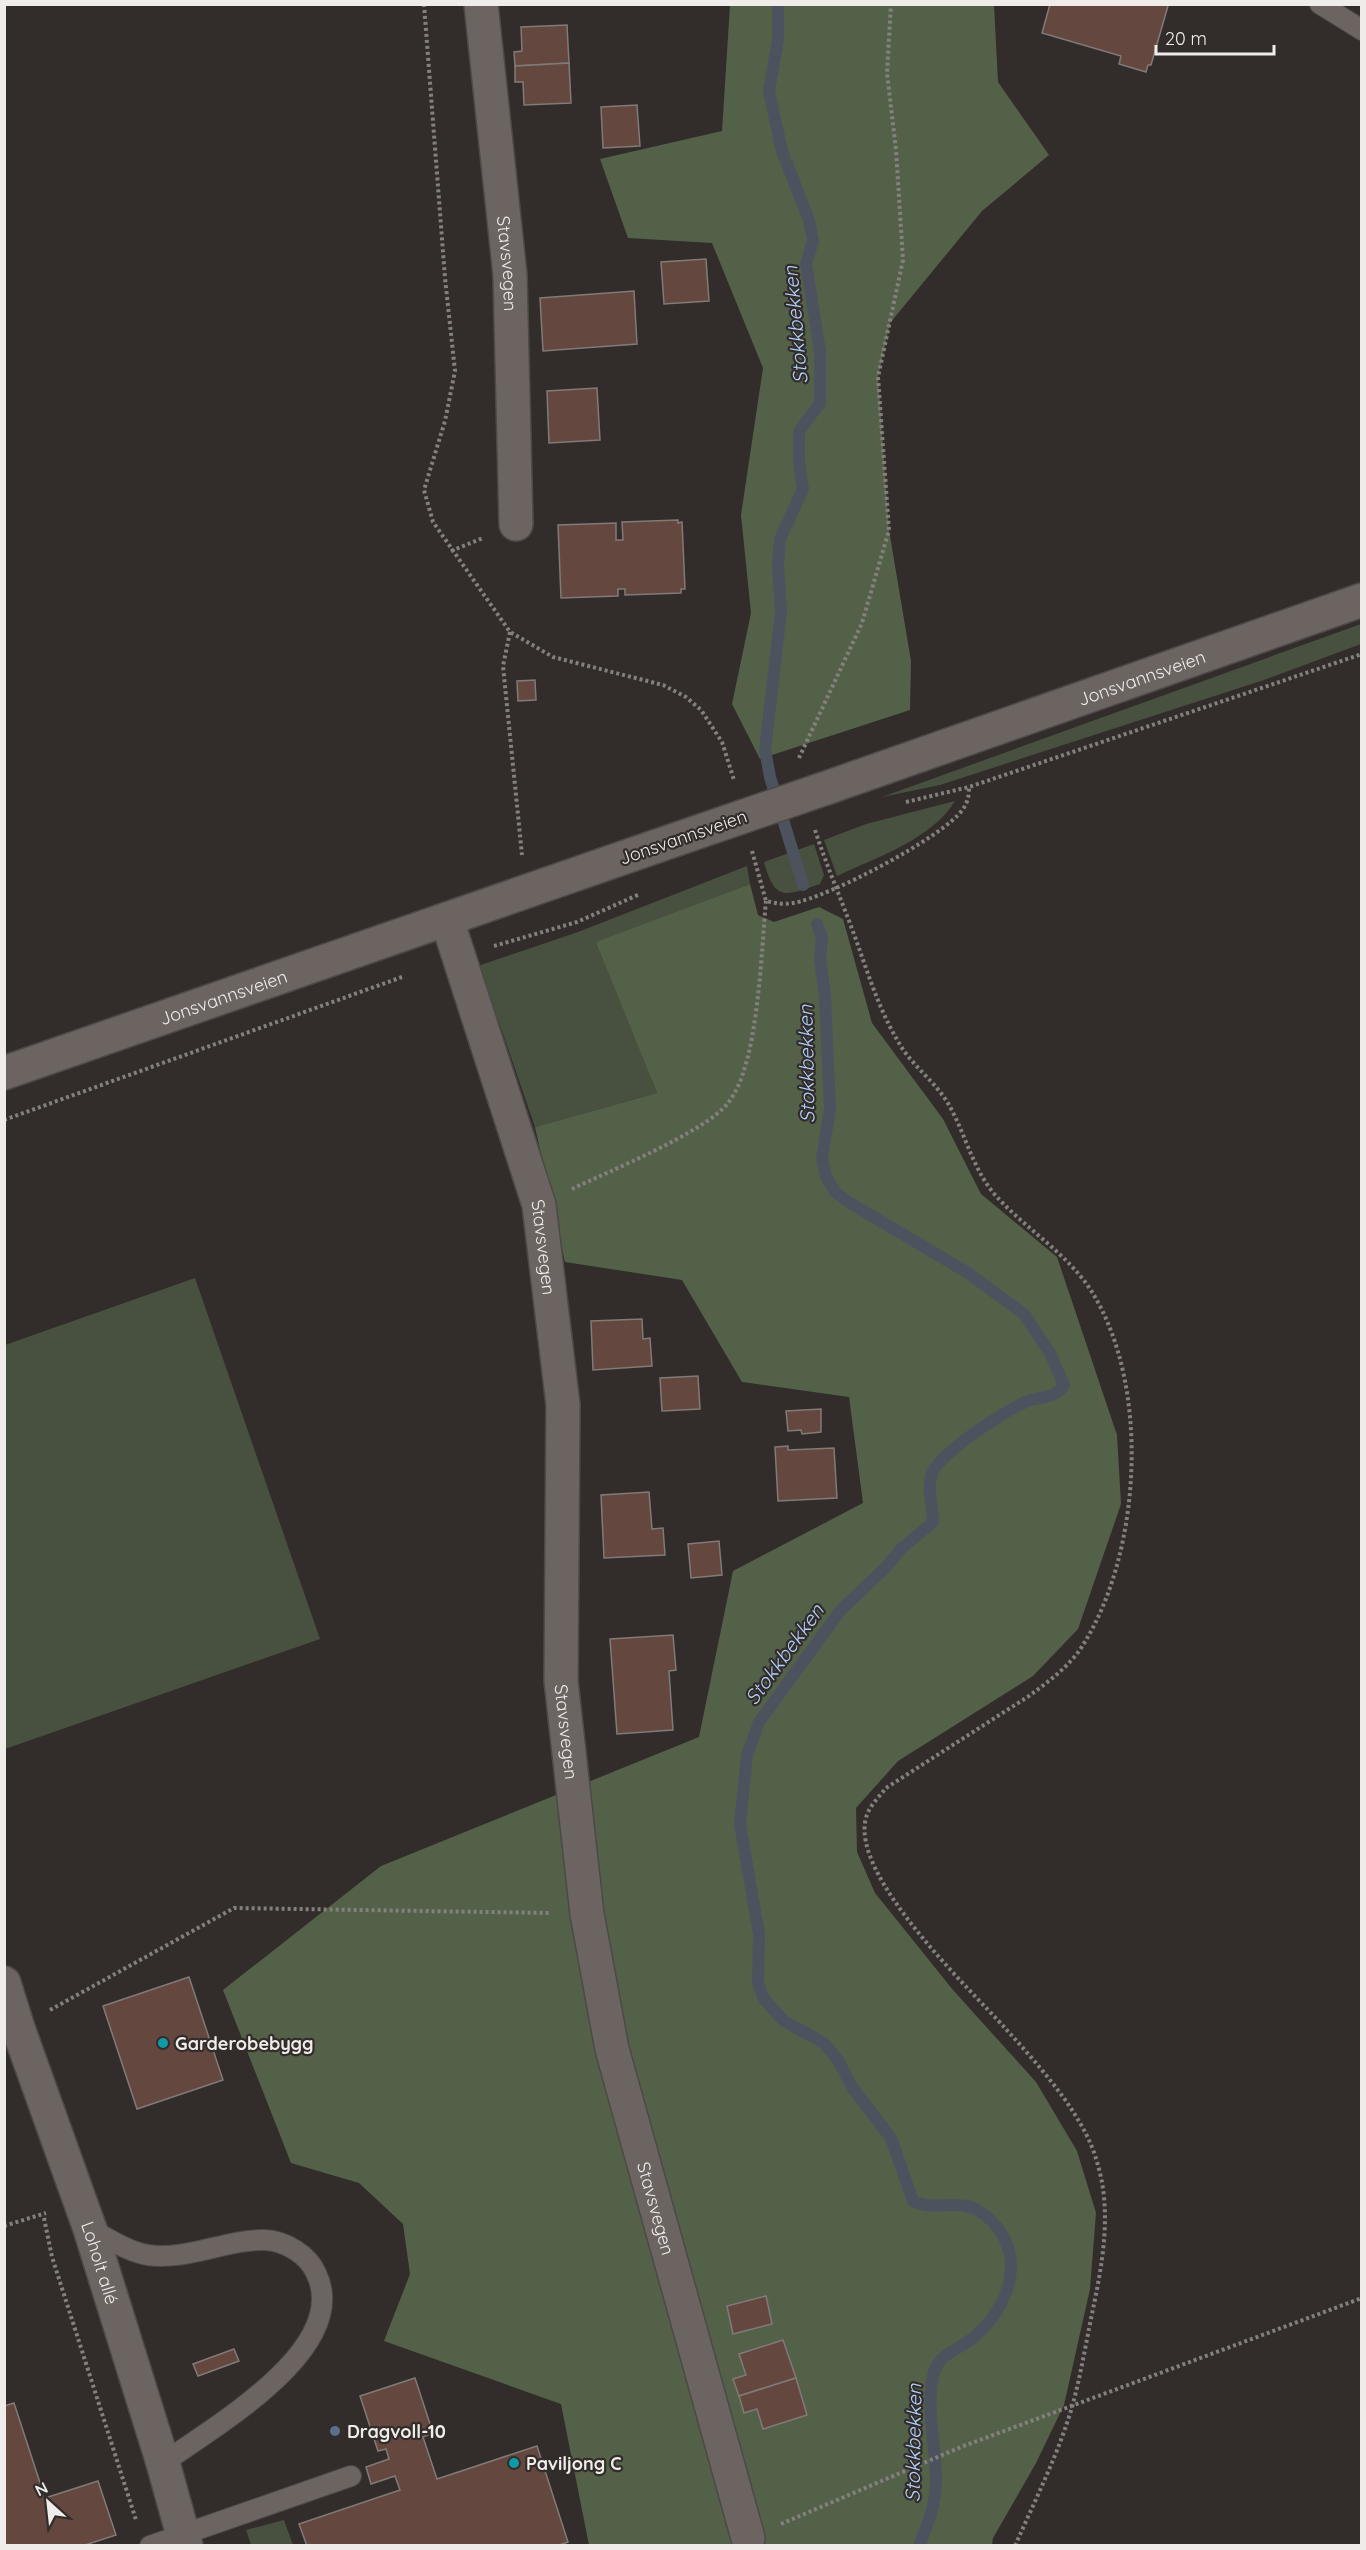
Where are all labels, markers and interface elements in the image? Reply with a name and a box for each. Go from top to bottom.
scale bar [1156,18,1274,56]
text: 20 m [1165,27,1207,50]
street label: Stavsvegen [492,215,522,312]
water label: Stokkbekken [777,265,813,385]
street label: Jonsvannsveien [1075,644,1208,710]
street label: Jonsvannsveien [616,804,750,870]
street label: Jonsvannsveien [156,964,290,1030]
water label: Stokkbekken [792,1004,820,1123]
street label: Stavsvegen [526,1196,561,1296]
water label: Stokkbekken [739,1598,829,1709]
street label: Stavsvegen [550,1683,583,1781]
place label: Garderobebygg [175,2032,314,2055]
marker: Garderobebygg [156,2036,170,2050]
street label: Stavsvegen [632,2159,680,2258]
street label: Loholt allé [77,2218,124,2307]
water label: Stokkbekken [899,2383,927,2502]
place label: Dragvoll-10 [347,2420,446,2443]
marker: Dragvoll-10 [328,2424,342,2438]
place label: Paviljong C [526,2452,622,2475]
marker: Paviljong C [507,2456,521,2470]
north arrow [18,2472,78,2532]
text: N [31,2477,51,2500]

